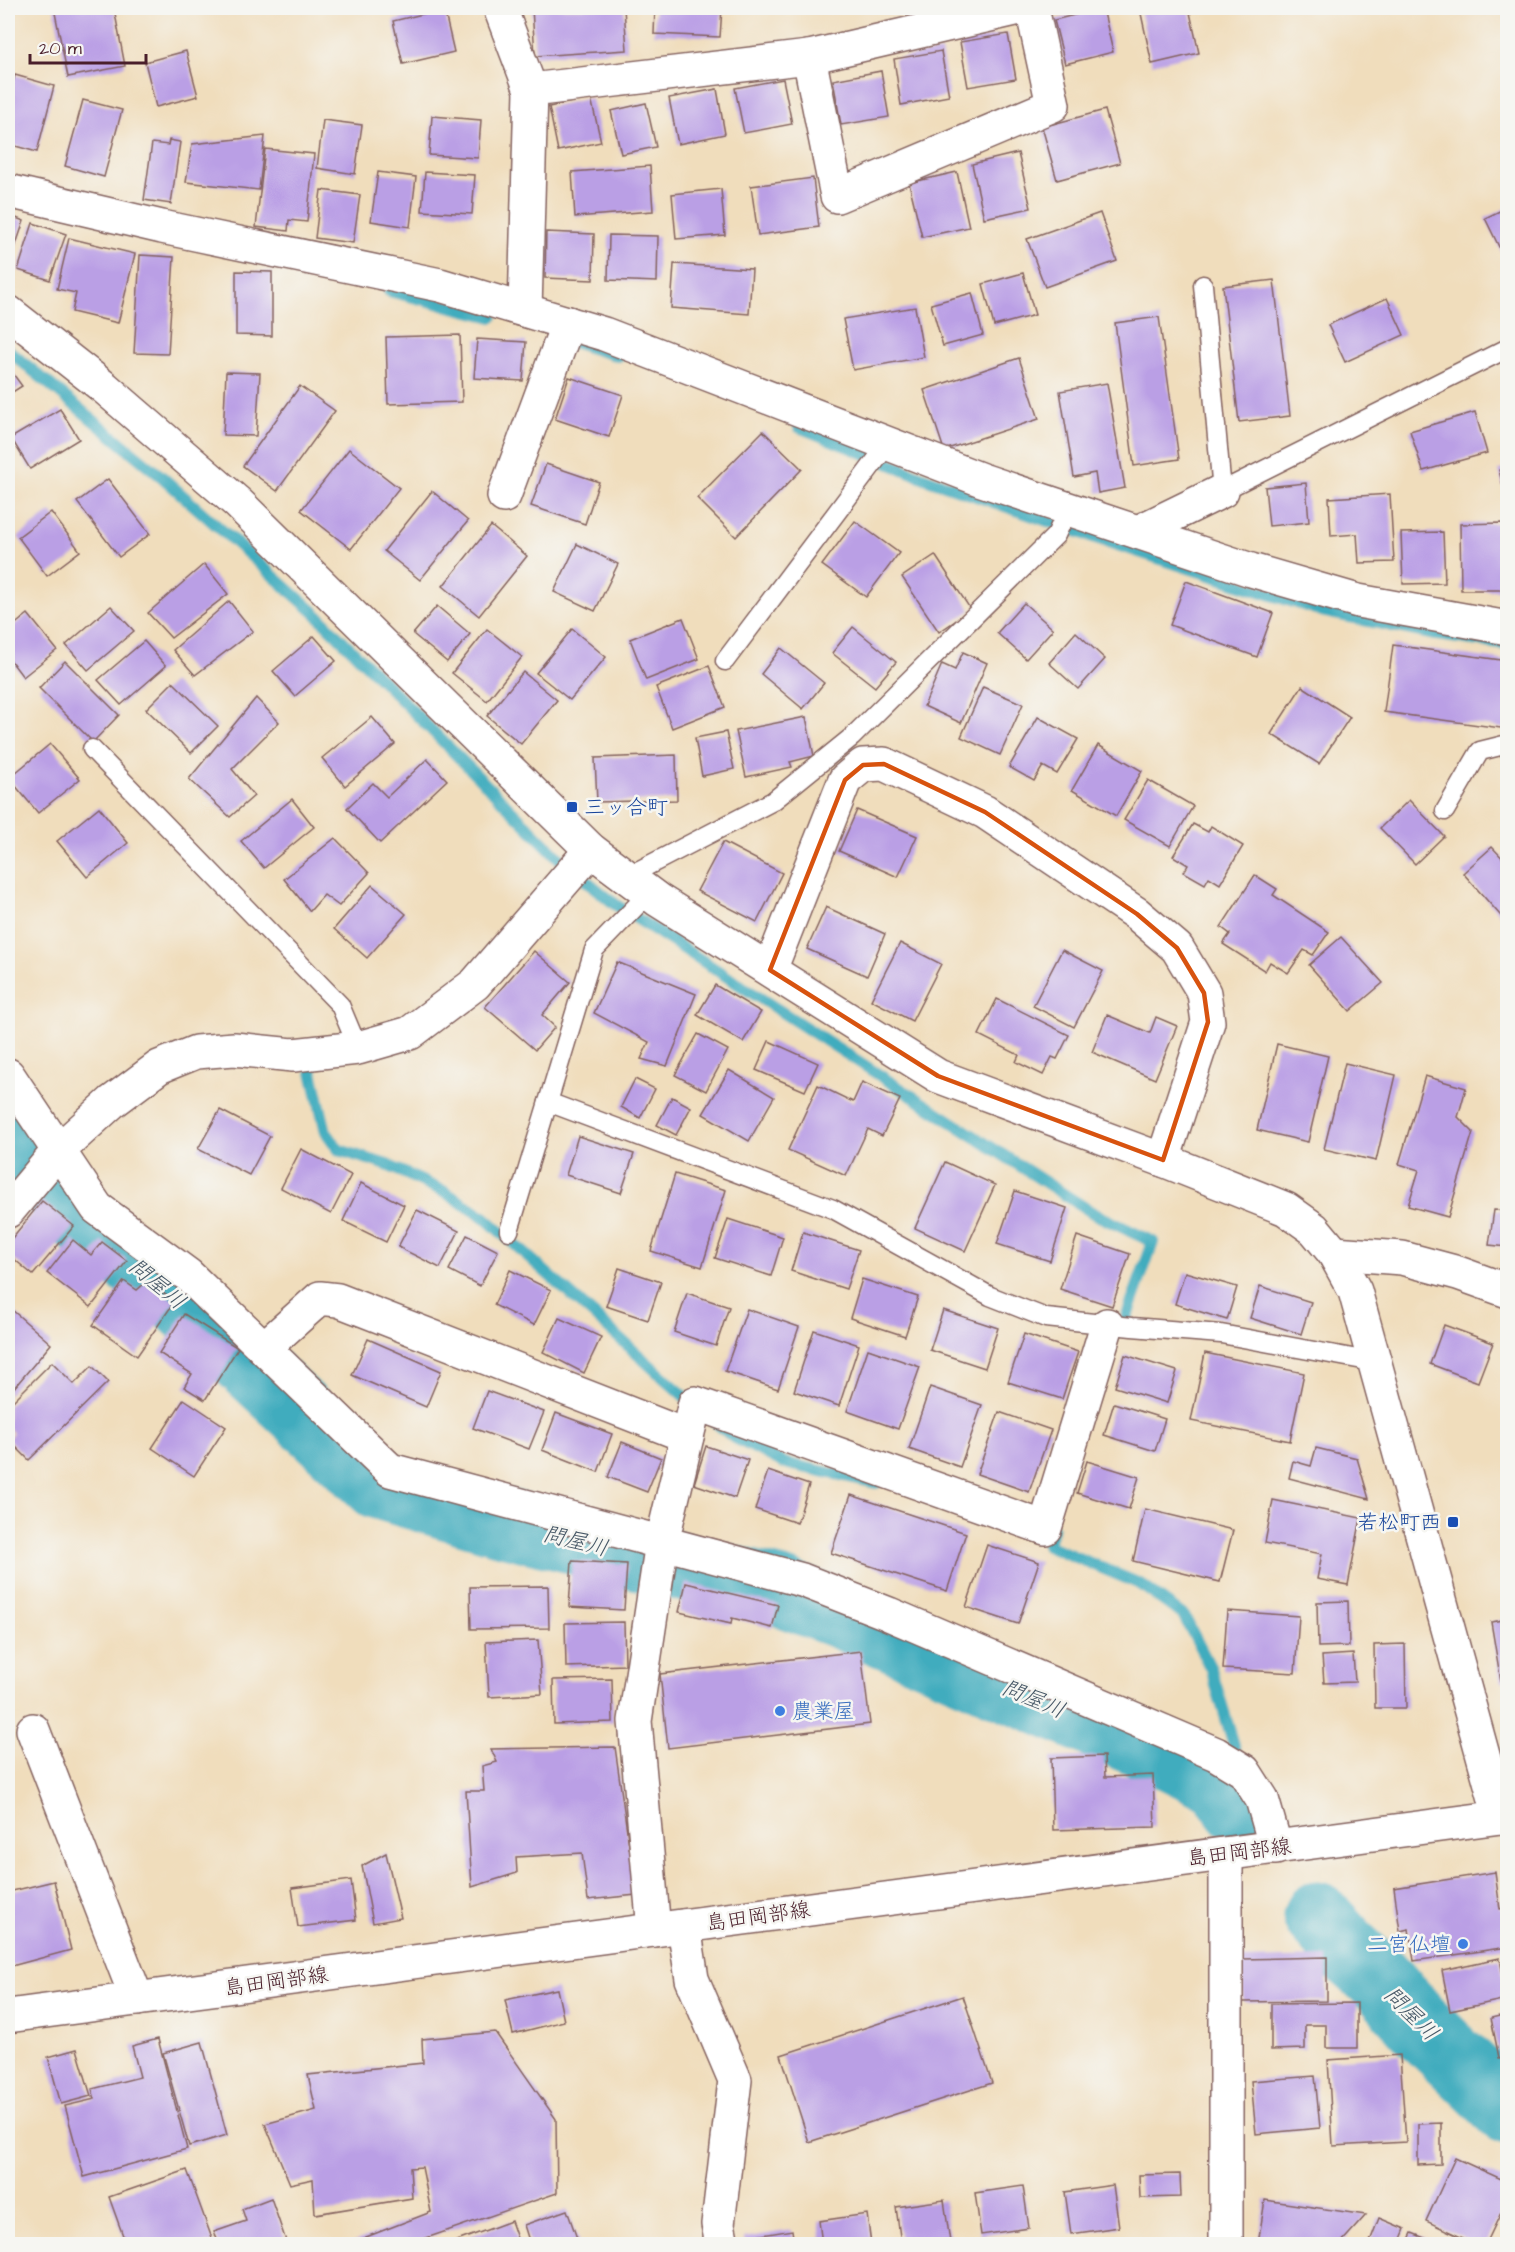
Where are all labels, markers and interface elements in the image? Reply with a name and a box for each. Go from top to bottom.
scale bar [30,27,146,65]
text: 20 m [39,36,82,61]
place label: 三ッ合町 [584,793,668,822]
marker: 三ッ合町 [565,800,579,814]
water label: 問屋川 [122,1251,192,1317]
place label: 若松町西 [1357,1508,1441,1537]
marker: 若松町西 [1446,1515,1460,1529]
water label: 問屋川 [540,1518,611,1564]
water label: 問屋川 [997,1672,1070,1727]
place label: 農業屋 [792,1697,855,1726]
marker: 農業屋 [773,1704,787,1718]
street label: 島田岡部線 [1185,1832,1293,1873]
street label: 島田岡部線 [704,1895,812,1938]
place label: 二宮仏壇 [1367,1930,1451,1959]
marker: 二宮仏壇 [1456,1937,1470,1951]
street label: 島田岡部線 [222,1960,330,2003]
water label: 問屋川 [1377,1980,1445,2048]

